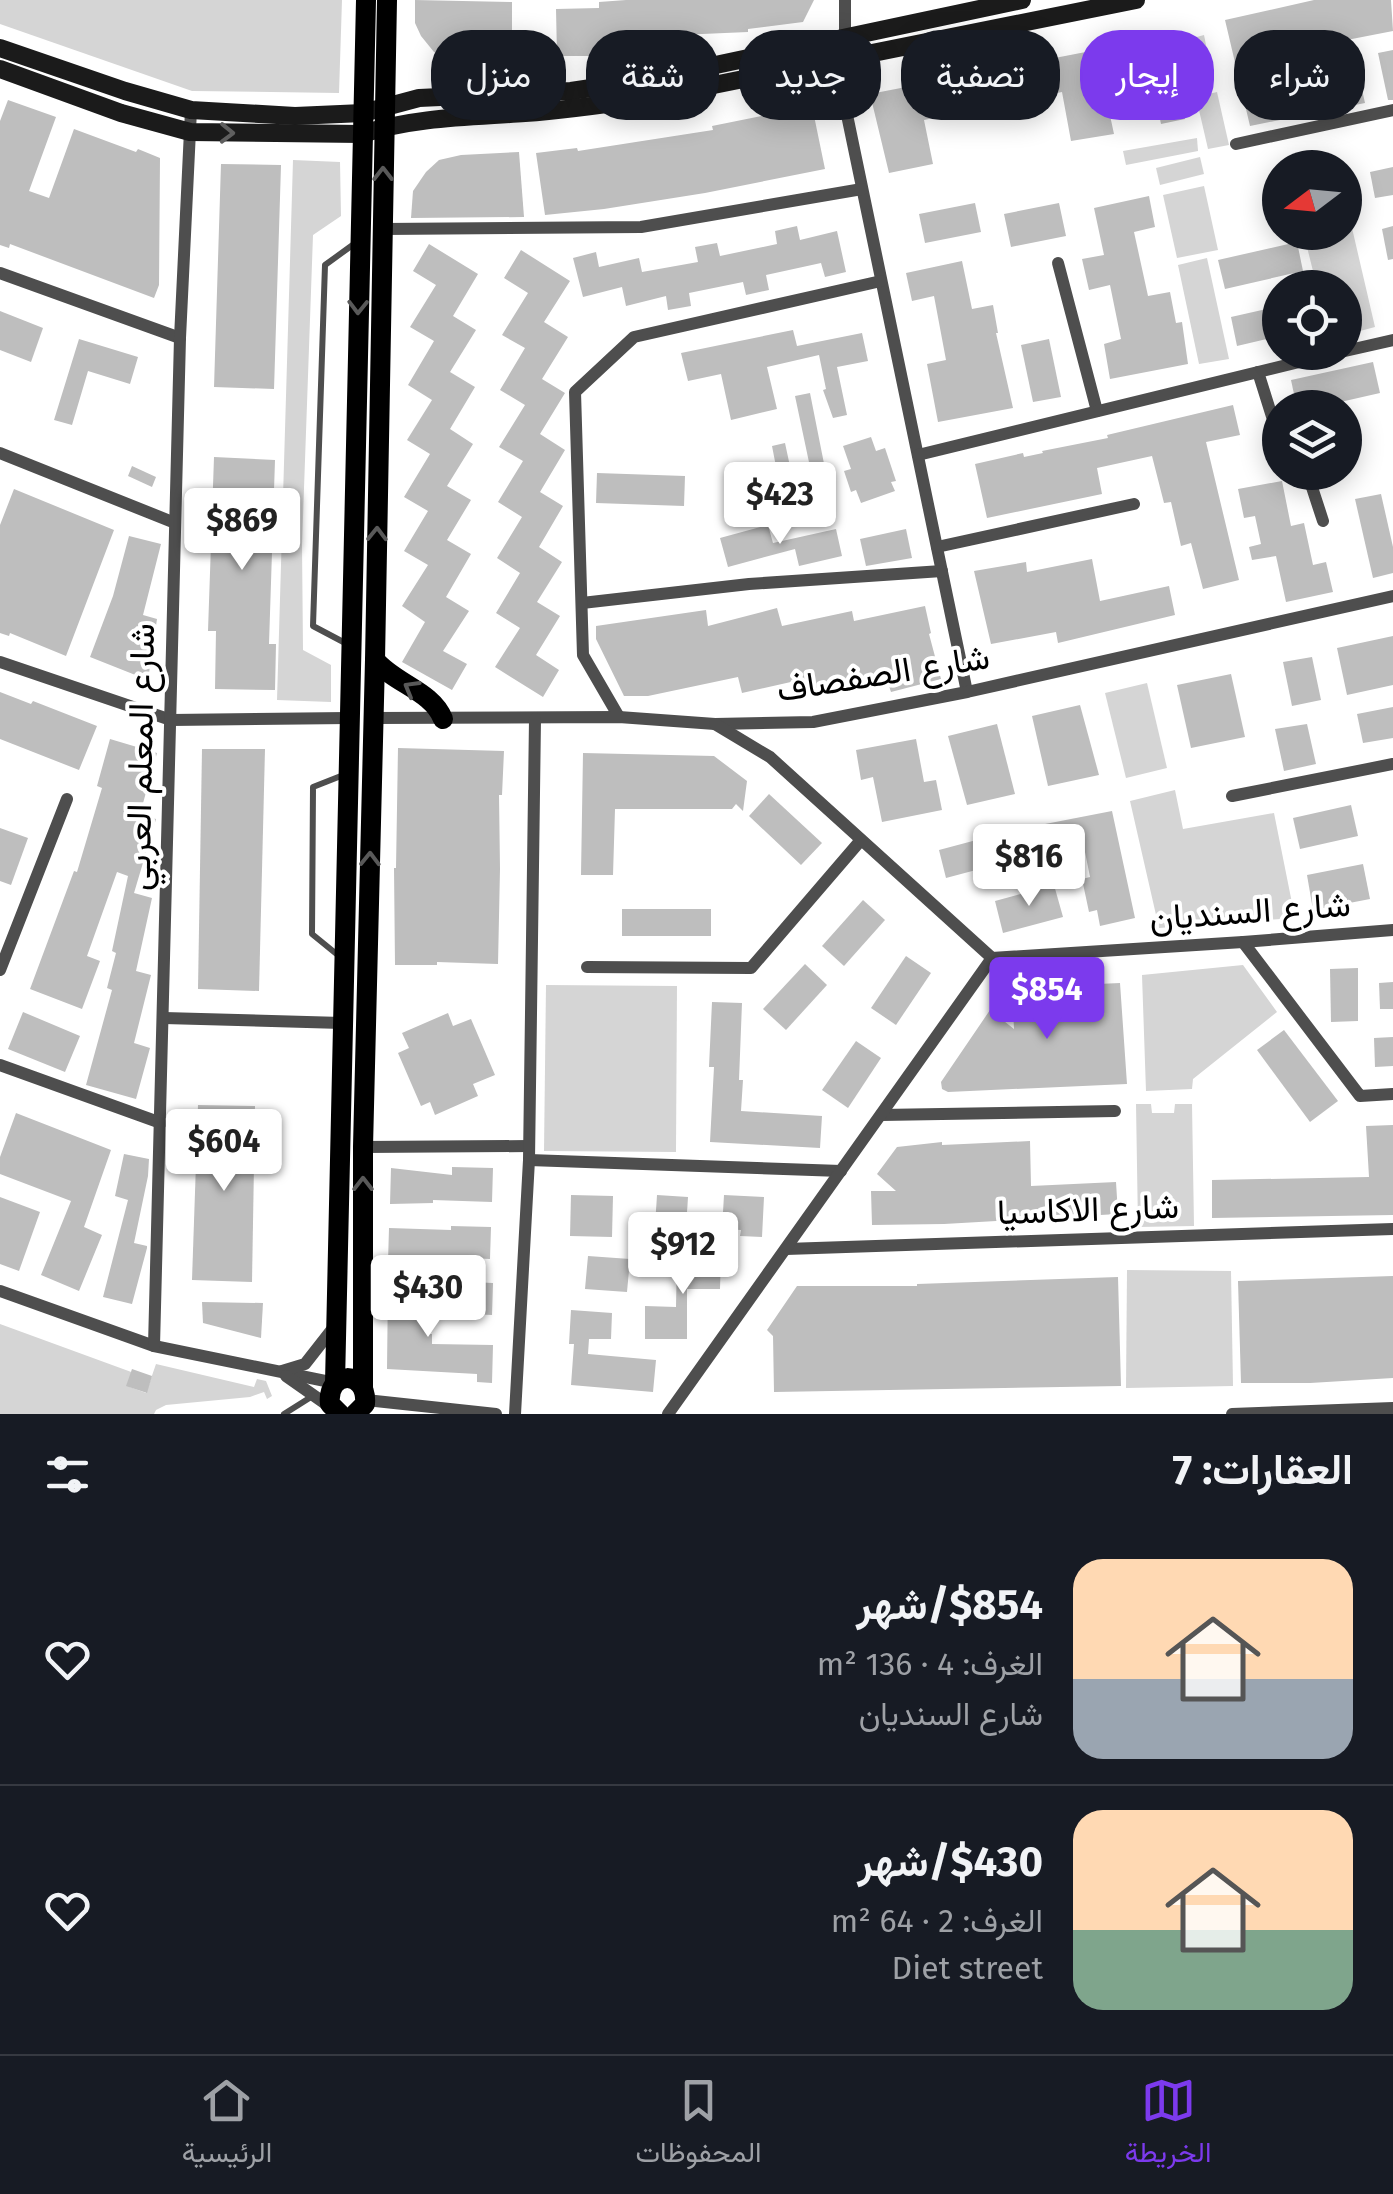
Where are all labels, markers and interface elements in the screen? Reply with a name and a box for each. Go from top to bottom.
chip: منزل [431,30,566,120]
chip: شقة [586,30,719,120]
chip: جديد [739,30,881,120]
chip: تصفية [901,30,1060,120]
chip: إيجار [1080,30,1214,120]
chip: شراء [1234,30,1365,120]
one-way arrow [220,123,236,144]
north arrow [1262,150,1362,250]
map controls [1262,150,1362,490]
one-way arrow [372,166,394,182]
button: locate [1262,270,1362,370]
one-way arrow [347,300,369,316]
button: layers [1262,390,1362,490]
pin: $423 [721,462,839,547]
text: $423 [746,475,814,513]
pin: $869 [183,488,301,573]
text: $869 [206,501,278,539]
one-way arrow [367,526,388,542]
street label: شارع المعلم العربي [117,623,171,891]
street label: شارع الصفصاف [774,635,993,714]
one-way arrow [404,681,422,701]
pin: $816 [970,824,1088,909]
text: $816 [995,837,1063,875]
one-way arrow [360,851,381,867]
street label: شارع السنديان [1148,883,1352,942]
pin: $854 [988,957,1106,1042]
text: $854 [1011,970,1083,1008]
pin: $604 [165,1109,283,1194]
text: $604 [188,1122,260,1160]
one-way arrow [352,1176,374,1192]
street label: شارع الاكاسيا [996,1185,1180,1236]
pin: $912 [624,1212,742,1297]
text: $912 [650,1225,716,1263]
pin: $430 [369,1255,487,1340]
text: $430 [393,1268,463,1306]
text: العقارات: 7 [1173,1445,1353,1495]
icon: filters [40,1447,95,1502]
text: $854/شهر [856,1580,1043,1630]
icon: home [1153,1599,1273,1719]
icon: heart [40,1632,95,1687]
text: الغرف: 4 · 136 m² [817,1645,1043,1683]
text: شارع السنديان [859,1695,1043,1733]
text: $430/شهر [858,1837,1043,1887]
icon: home [1153,1850,1273,1970]
icon: heart [40,1883,95,1938]
text: الغرف: 2 · 64 m² [831,1902,1043,1940]
text: Diet street [892,1949,1043,1987]
tab: الرئيسية [182,2073,272,2177]
tab: المحفوظات [635,2073,762,2177]
tab: الخريطة [1125,2073,1211,2177]

